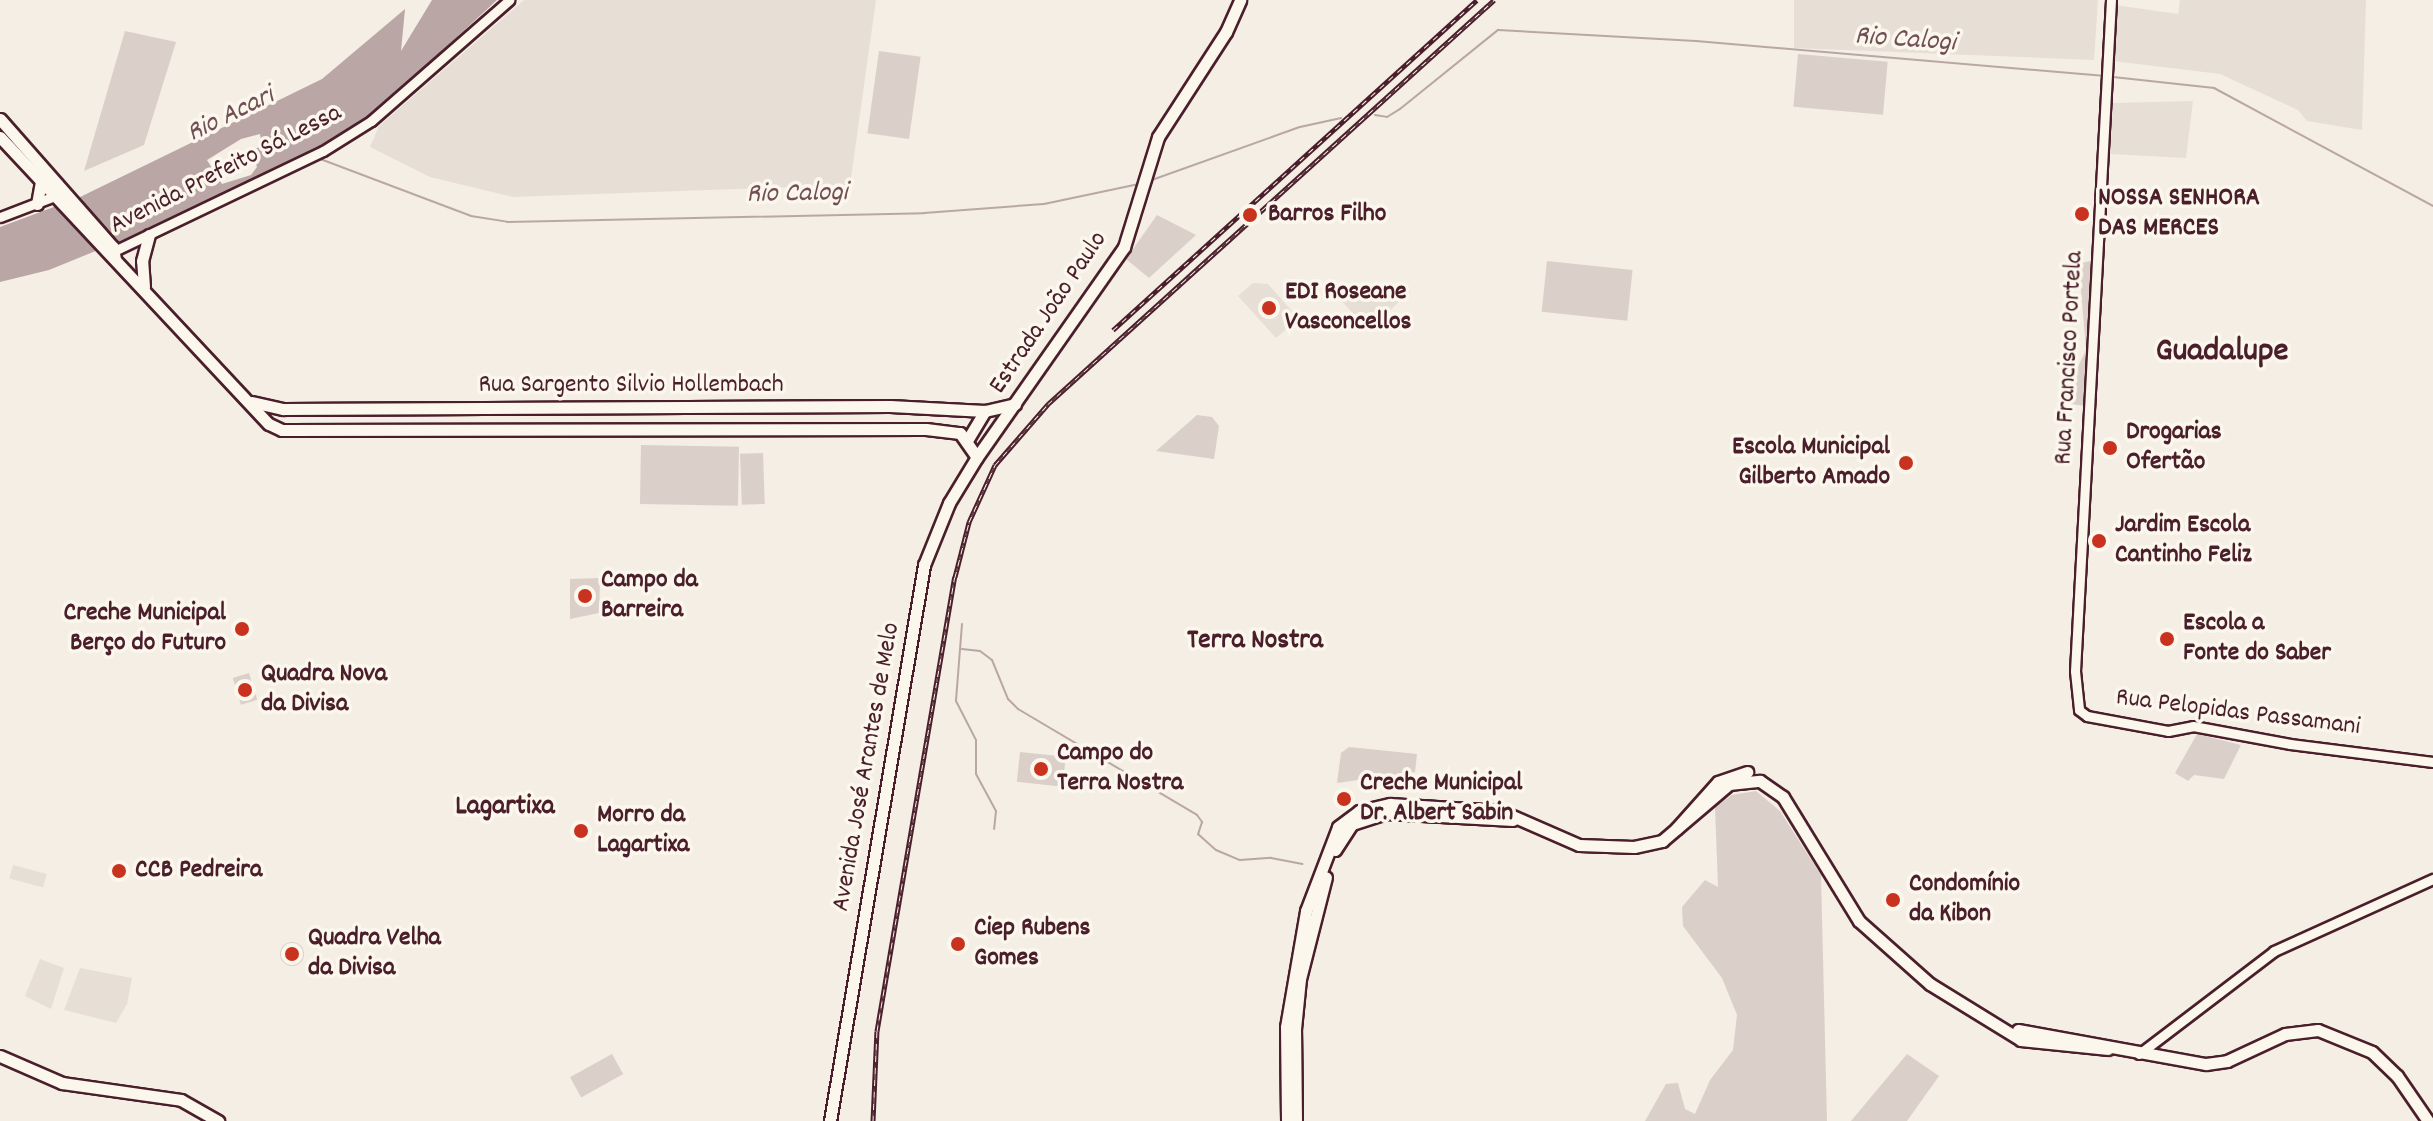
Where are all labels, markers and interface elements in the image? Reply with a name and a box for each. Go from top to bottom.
water label: Rio Calogi [1853,21,1957,61]
water label: Rio Acari [182,81,280,151]
street label: Avenida Prefeito Sá Lessa [105,98,347,242]
water label: Rio Calogi [746,177,848,213]
place label: NOSSA SENHORA DAS MERCES [2098,183,2260,244]
place label: Barros Filho [1268,199,1386,231]
marker: Barros Filho [1239,204,1261,226]
marker: NOSSA SENHORA DAS MERCES [2073,205,2091,223]
street label: Estrada João Paulo [983,226,1115,400]
street label: Rua Francisco Portela [2049,250,2091,466]
place label: EDI Roseane Vasconcellos [1285,277,1411,338]
marker: EDI Roseane Vasconcellos [1260,299,1278,317]
district label: Guadalupe [2155,333,2289,373]
street label: Rua Sargento Silvio Hollembach [478,370,784,402]
place label: Drogarias Ofertão [2126,417,2222,478]
place label: Escola Municipal Gilberto Amado [1732,432,1890,494]
marker: Drogarias Ofertão [2101,439,2119,457]
marker: Escola Municipal Gilberto Amado [1897,454,1915,472]
place label: Jardim Escola Cantinho Feliz [2115,510,2252,572]
marker: Jardim Escola Cantinho Feliz [2090,532,2108,550]
place label: Campo da Barreira [601,565,698,626]
marker: Campo da Barreira [576,587,594,605]
place label: Creche Municipal Berço do Futuro [64,598,226,660]
place label: Escola a Fonte do Saber [2183,608,2331,670]
marker: Creche Municipal Berço do Futuro [233,620,251,638]
street label: Avenida José Arantes de Melo [826,620,908,914]
district label: Terra Nostra [1187,625,1323,659]
marker: Escola a Fonte do Saber [2158,630,2176,648]
place label: Quadra Nova da Divisa [261,659,387,720]
marker: Quadra Nova da Divisa [236,681,254,699]
street label: Rua Pelopidas Passamani [2114,683,2362,743]
place label: Campo do Terra Nostra [1057,738,1183,800]
marker: Campo do Terra Nostra [1032,760,1050,778]
place label: Creche Municipal Dr. Albert Sabin [1360,768,1522,830]
marker: Creche Municipal Dr. Albert Sabin [1335,790,1353,808]
district label: Lagartixa [455,791,555,825]
place label: Morro da Lagartixa [597,800,689,862]
marker: Morro da Lagartixa [572,822,590,840]
place label: CCB Pedreira [135,855,262,887]
marker: CCB Pedreira [110,862,128,880]
place label: Condomínio da Kibon [1909,869,2020,930]
marker: Condomínio da Kibon [1884,891,1902,909]
place label: Ciep Rubens Gomes [974,913,1091,974]
place label: Quadra Velha da Divisa [308,923,441,984]
marker: Ciep Rubens Gomes [949,935,967,953]
marker: Quadra Velha da Divisa [283,945,301,963]

